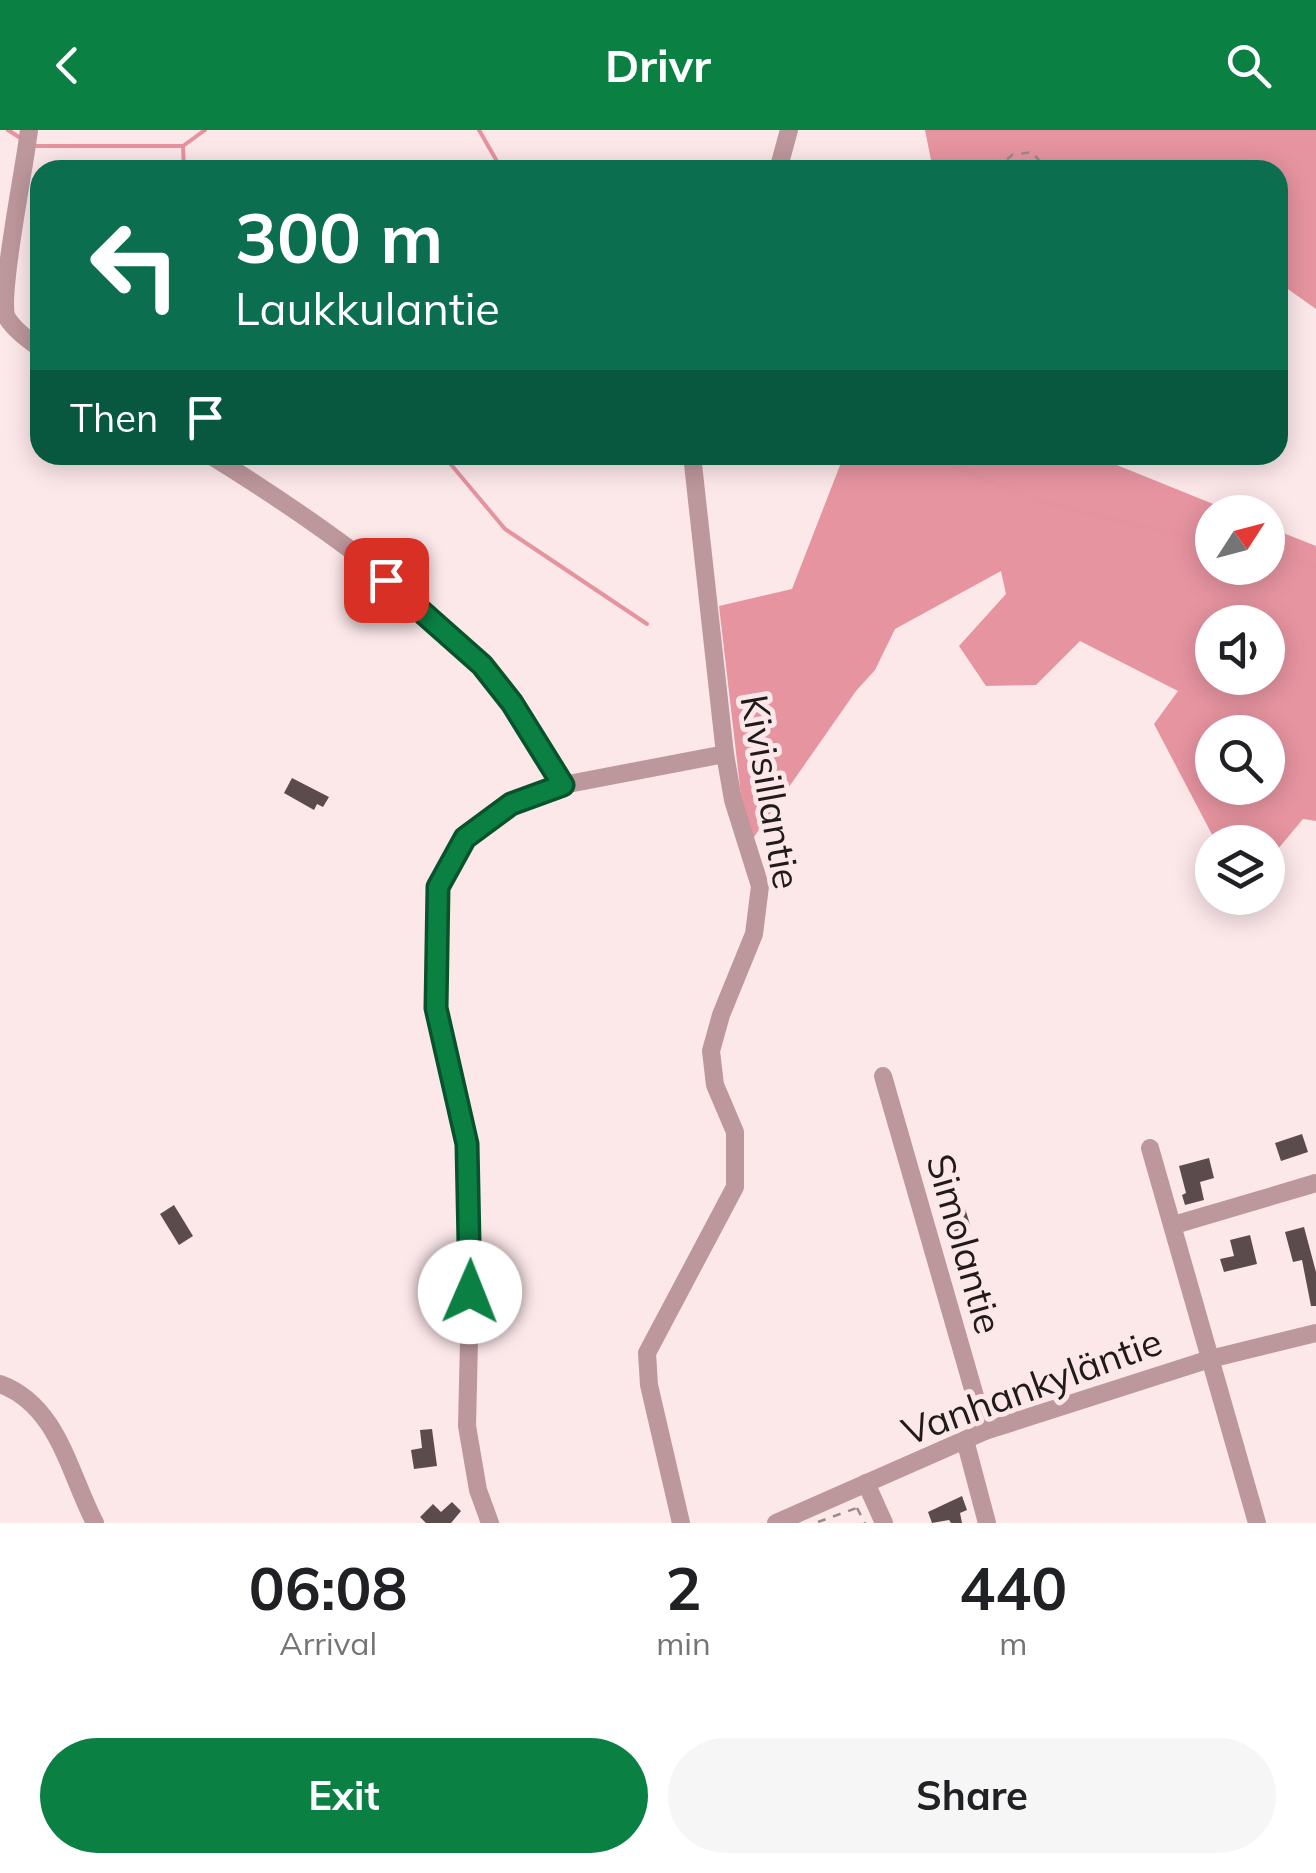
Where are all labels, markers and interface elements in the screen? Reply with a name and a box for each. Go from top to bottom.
text: Drivr [605,37,711,93]
icon: back [40,38,95,93]
icon: search [1221,38,1276,93]
text: 300 m [235,193,443,281]
icon: left [70,200,200,330]
text: Laukkulantie [235,280,500,336]
icon: arrive [178,390,233,445]
text: Then [70,394,158,442]
north arrow [1195,495,1285,585]
map controls [1195,495,1285,915]
pin [344,538,429,623]
icon: arrive [359,553,414,608]
button: sound [1195,605,1285,695]
street label: Kivisillantie [730,691,812,893]
button: search [1195,715,1285,805]
button: layers [1195,825,1285,915]
street label: Simolantie [916,1148,1014,1339]
position arrow [418,1240,522,1344]
street label: Vanhankyläntie [895,1317,1168,1455]
text: 06:08 [249,1550,408,1625]
text: 2 [665,1550,701,1625]
text: 440 [959,1550,1067,1625]
text: Arrival [279,1623,377,1663]
text: min [656,1623,711,1663]
text: m [999,1623,1027,1663]
button: Exit [40,1738,648,1853]
button: Share [668,1738,1276,1853]

